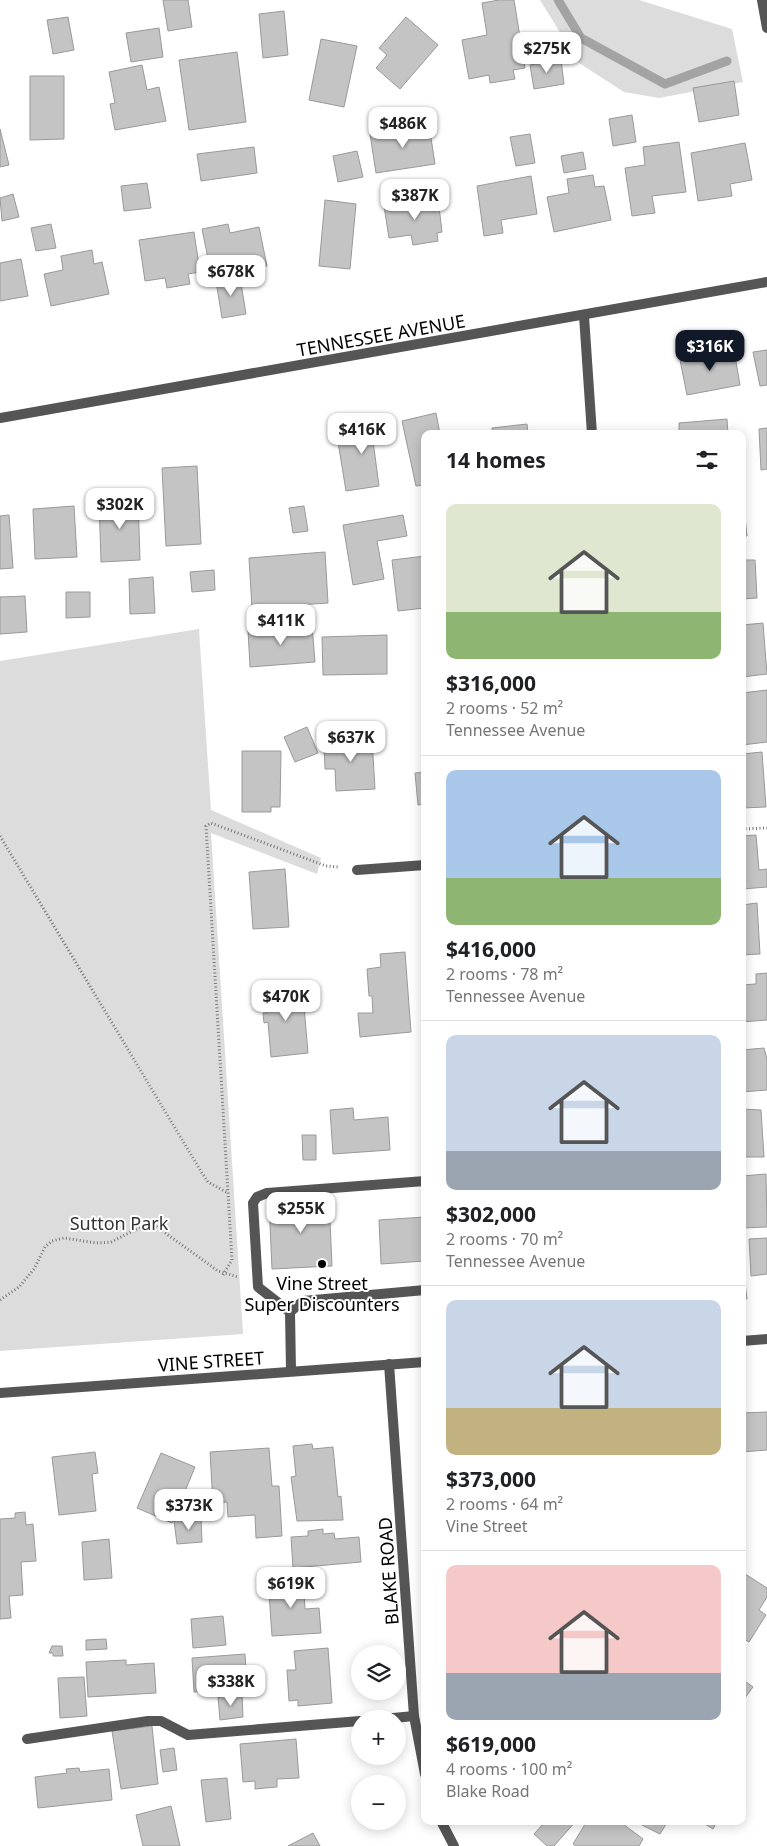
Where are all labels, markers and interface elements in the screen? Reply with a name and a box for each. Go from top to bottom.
pin: $275K [512,32,582,74]
text: $275K [523,37,571,59]
pin: $486K [368,106,438,149]
text: $486K [379,112,427,134]
pin: $387K [380,178,450,221]
text: $387K [391,184,439,206]
pin: $678K [196,254,266,297]
text: $678K [207,260,255,282]
street label: TENNESSEE AVENUE [295,308,467,362]
pin: $316K [675,330,745,372]
text: $316K [686,335,734,357]
pin: $416K [327,412,397,455]
text: $416K [338,418,386,440]
text: 14 homes [446,446,546,474]
icon: filters [693,446,721,474]
pin: $302K [85,488,155,530]
text: $302K [96,493,144,515]
icon: home [539,537,629,627]
pin: $411K [246,604,316,646]
text: $411K [257,609,305,631]
text: $316,000 [446,669,536,697]
text: 2 rooms · 52 m² [446,697,563,719]
text: Tennessee Avenue [446,719,585,741]
pin: $637K [316,720,386,763]
text: $637K [327,726,375,748]
icon: home [539,802,629,892]
text: $416,000 [446,935,536,963]
text: 2 rooms · 78 m² [446,963,563,985]
pin: $470K [251,980,321,1022]
text: $470K [262,985,310,1007]
text: Tennessee Avenue [446,985,585,1007]
icon: home [539,1067,629,1157]
pin: $255K [266,1192,336,1234]
text: $255K [277,1197,325,1219]
text: $302,000 [446,1200,536,1228]
park label: Sutton Park [70,1211,169,1235]
text: 2 rooms · 70 m² [446,1228,563,1250]
text: Tennessee Avenue [446,1250,585,1272]
marker: Vine Street Super Discounters [316,1258,328,1270]
place label: Vine Street Super Discounters [244,1271,400,1316]
icon: home [539,1332,629,1422]
street label: VINE STREET [157,1345,265,1377]
text: $373,000 [446,1465,536,1493]
pin: $373K [154,1488,224,1531]
text: 2 rooms · 64 m² [446,1493,563,1515]
text: $373K [165,1494,213,1516]
text: Vine Street [446,1515,527,1537]
street label: BLAKE ROAD [372,1516,404,1626]
pin: $619K [256,1566,326,1609]
text: $619K [267,1572,315,1594]
icon: home [539,1597,629,1687]
map controls [351,1645,406,1830]
button: layers [351,1645,406,1700]
pin: $338K [196,1664,266,1707]
text: $338K [207,1670,255,1692]
button: + [351,1710,406,1765]
text: $619,000 [446,1730,536,1758]
text: 4 rooms · 100 m² [446,1758,572,1780]
button: − [351,1775,406,1830]
text: Blake Road [446,1780,530,1802]

